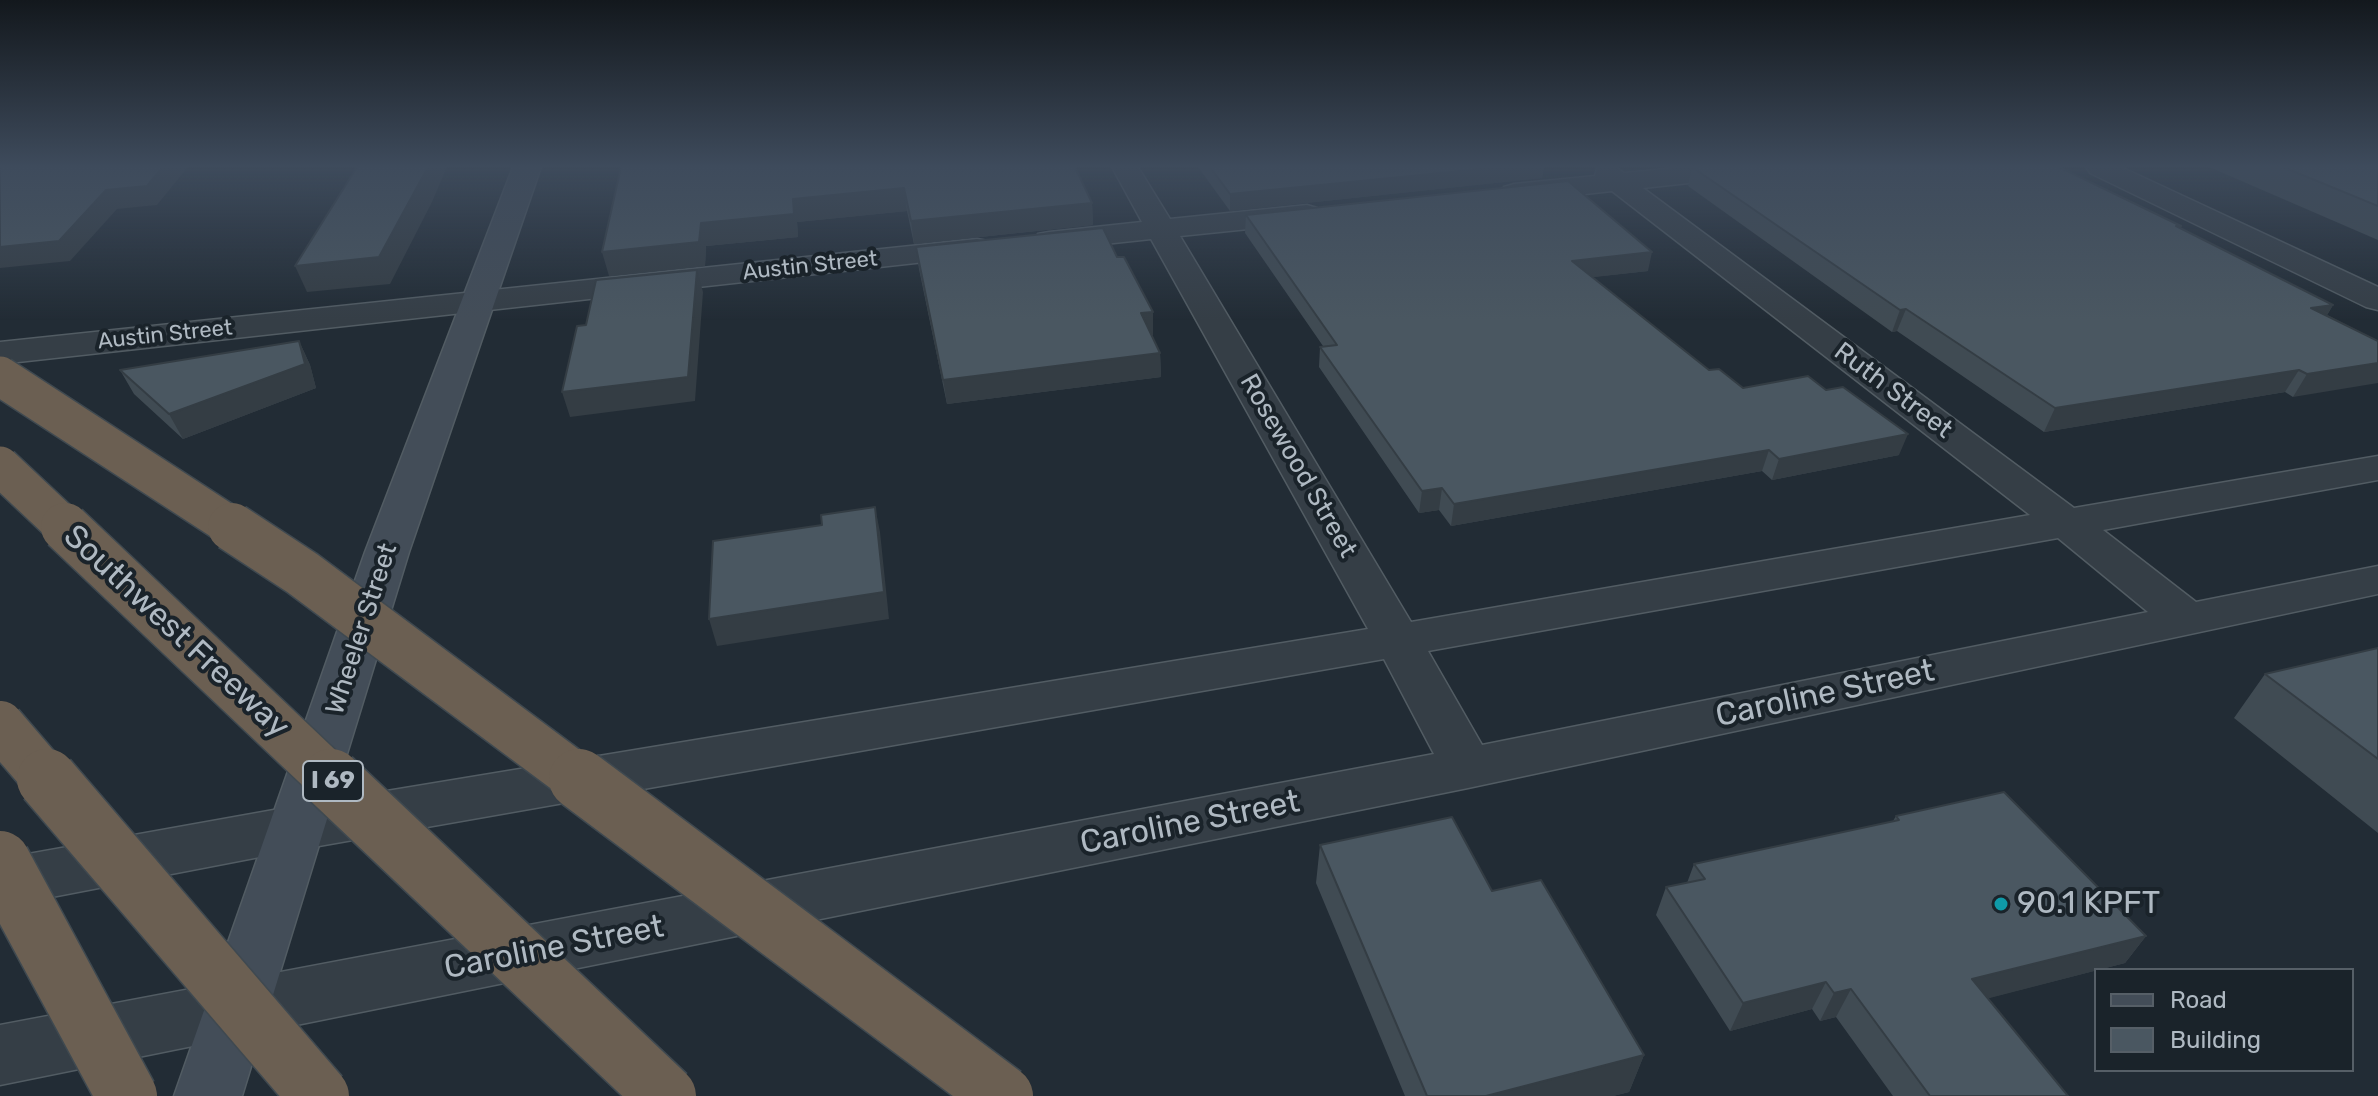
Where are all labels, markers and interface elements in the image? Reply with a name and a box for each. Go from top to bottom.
street label: Austin Street [741,246,879,286]
street label: Austin Street [96,315,234,355]
street label: Ruth Street [1828,336,1958,446]
street label: Rosewood Street [1233,369,1363,563]
street label: Southwest Freeway [55,517,297,747]
street label: Wheeler Street [320,540,404,718]
street label: Caroline Street [1712,652,1938,736]
road number: I 69 [303,761,363,801]
street label: Caroline Street [1077,783,1303,863]
place label: 90.1 KPFT [2017,885,2160,923]
marker: 90.1 KPFT [1992,895,2010,913]
street label: Caroline Street [441,908,667,988]
legend [2094,968,2354,1072]
text: Road [2170,986,2227,1014]
text: Building [2170,1026,2261,1054]

